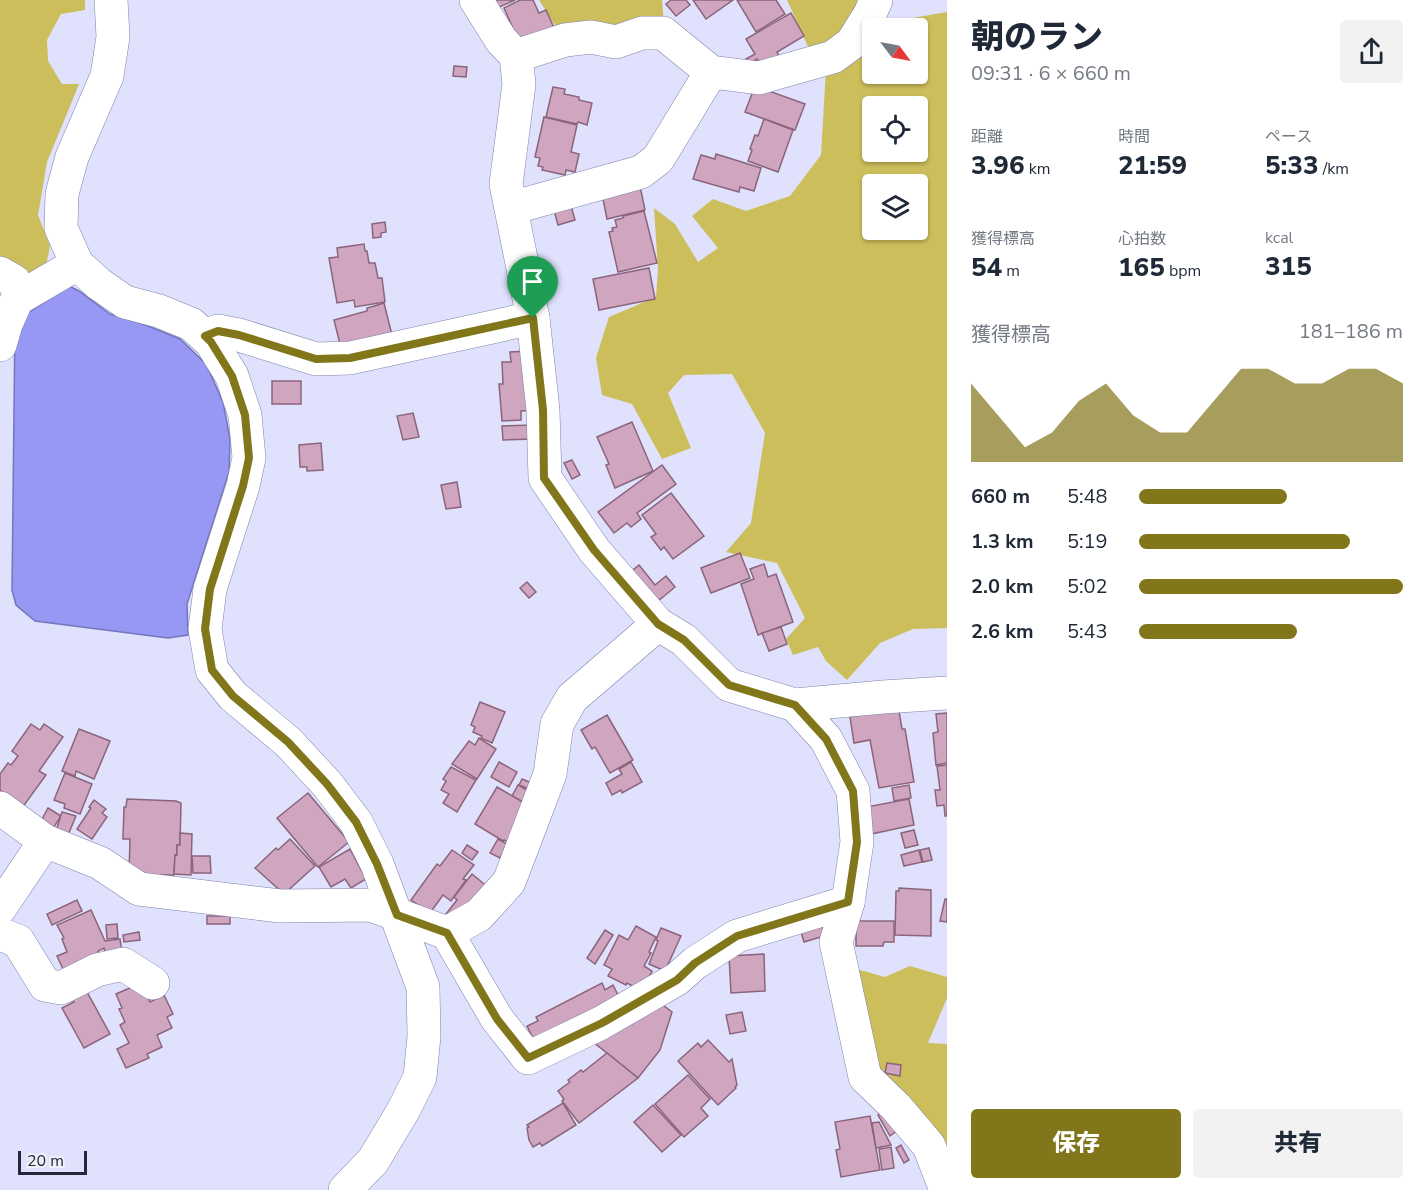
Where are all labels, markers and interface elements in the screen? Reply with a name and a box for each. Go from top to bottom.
text: 朝のラン [971,15,1103,60]
north arrow [862,18,928,84]
map controls [862,18,928,240]
button: share [1340,20,1403,83]
text: 09:31 · 6 × 660 m [971,60,1131,87]
button: locate [862,96,928,162]
text: 距離 [971,126,1003,148]
text: 時間 [1118,126,1150,148]
text: ペース [1265,126,1312,148]
text: 3.96 [971,148,1025,183]
text: 21:59 [1118,148,1187,183]
text: 5:33 [1265,148,1319,183]
text: km [1025,158,1050,180]
text: /km [1319,158,1349,180]
button: layers [862,174,928,240]
text: kcal [1265,227,1293,249]
text: 獲得標高 [971,228,1035,250]
text: 心拍数 [1118,228,1166,250]
text: 315 [1265,249,1312,284]
text: 54 [971,250,1002,285]
text: 165 [1118,250,1165,285]
pin [507,256,558,318]
text: m [1002,260,1020,282]
text: bpm [1165,260,1201,282]
icon: arrive [516,265,549,298]
text: 181–186 m [1299,318,1403,345]
text: 獲得標高 [971,321,1051,348]
text: 660 m [971,483,1030,510]
text: 5:48 [1067,483,1108,510]
text: 1.3 km [971,528,1034,555]
text: 5:19 [1067,528,1108,555]
text: 2.0 km [971,573,1034,600]
text: 5:02 [1067,573,1108,600]
text: 2.6 km [971,618,1034,645]
text: 5:43 [1067,618,1108,645]
button: 保存 [971,1109,1181,1178]
button: 共有 [1193,1109,1403,1178]
scale bar [18,1148,87,1176]
text: 20 m [27,1150,64,1172]

